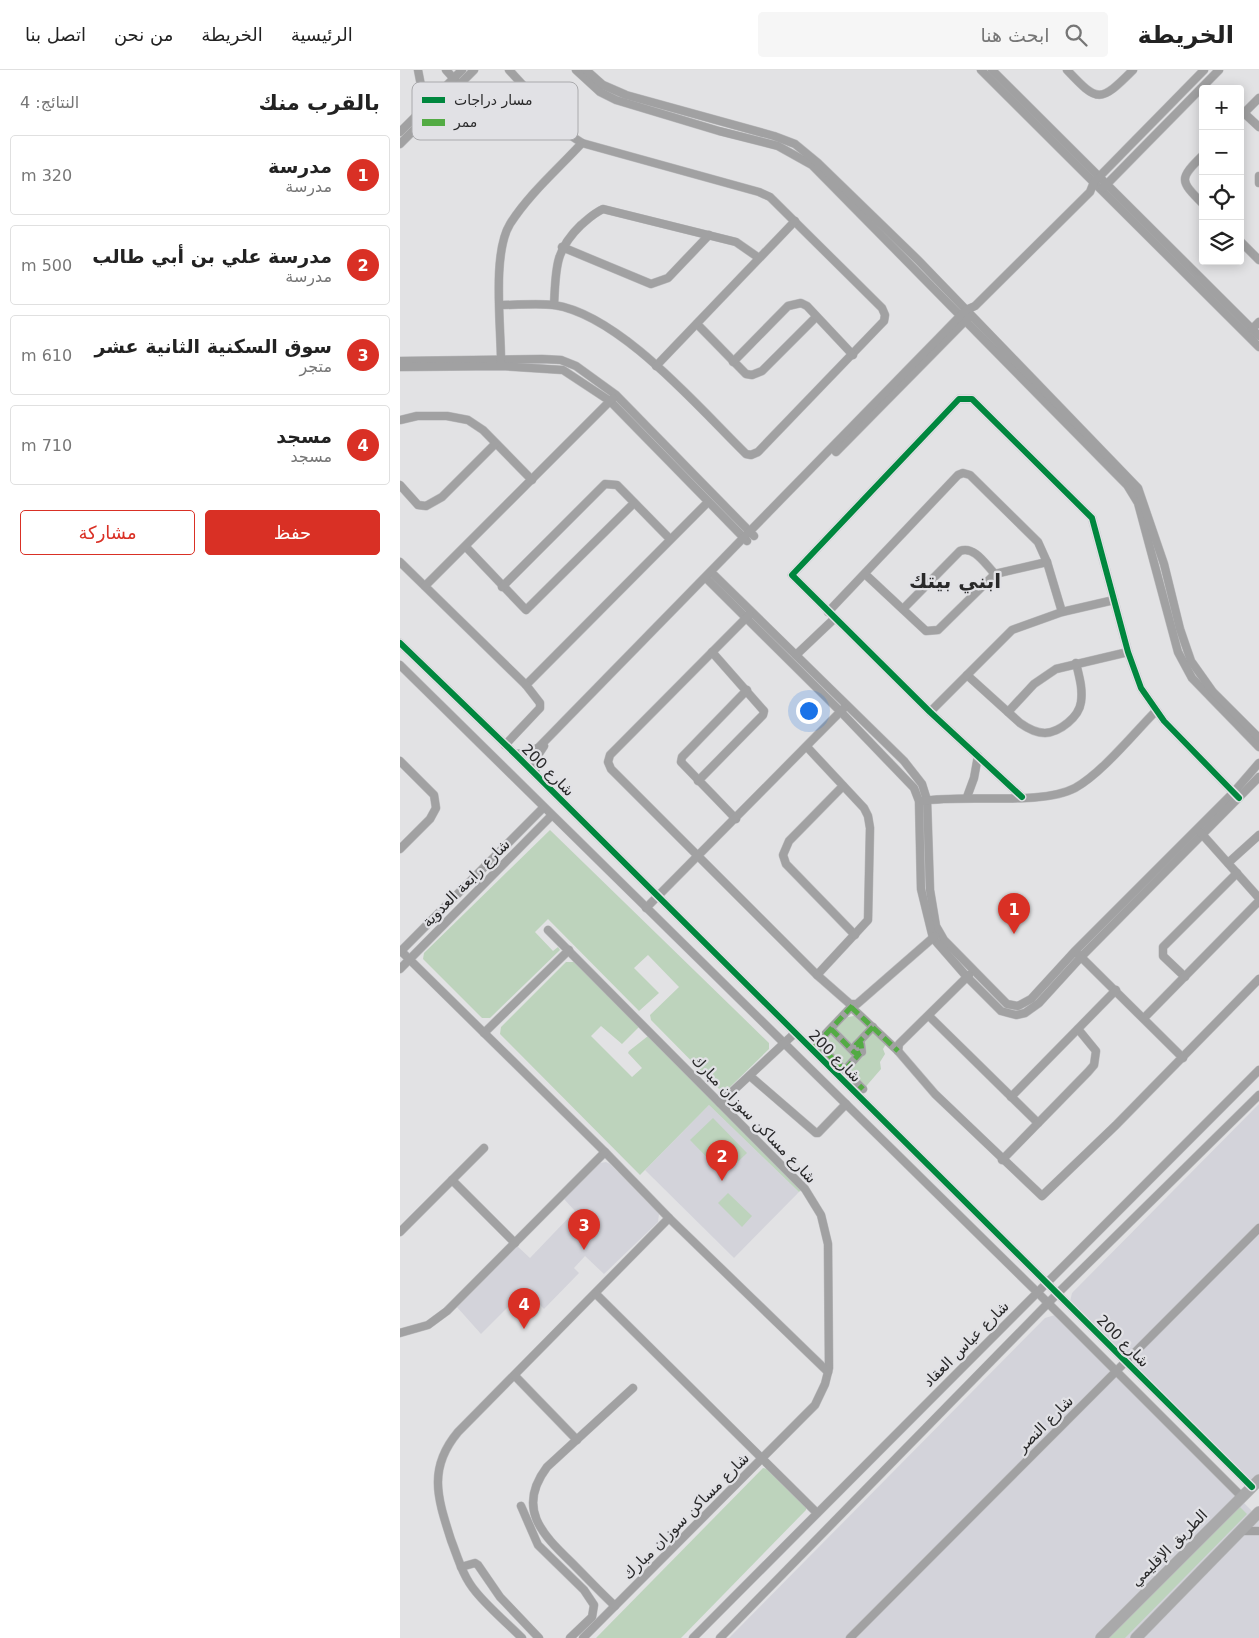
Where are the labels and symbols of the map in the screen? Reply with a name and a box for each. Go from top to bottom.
legend [412,82,578,140]
text: مسار دراجات [454,92,532,109]
text: ممر [453,114,477,131]
district label: ابني بيتك [909,569,1001,594]
your location [796,698,822,724]
street label: شارع 200 [518,740,578,800]
street label: شارع رابعة العدوية [418,835,514,931]
pin: 1 [998,893,1030,934]
street label: شارع 200 [805,1026,865,1086]
street label: شارع مساكن سوزان مبارك [688,1051,820,1187]
pin: 2 [706,1140,738,1181]
pin: 3 [568,1209,600,1250]
pin: 4 [508,1288,540,1329]
street label: شارع عباس العقاد [919,1297,1013,1391]
street label: شارع 200 [1093,1311,1153,1371]
street label: شارع النصر [1012,1392,1077,1457]
street label: شارع مساكن سوزان مبارك [619,1449,753,1583]
street label: الطريق الإقليمي [1127,1506,1212,1591]

